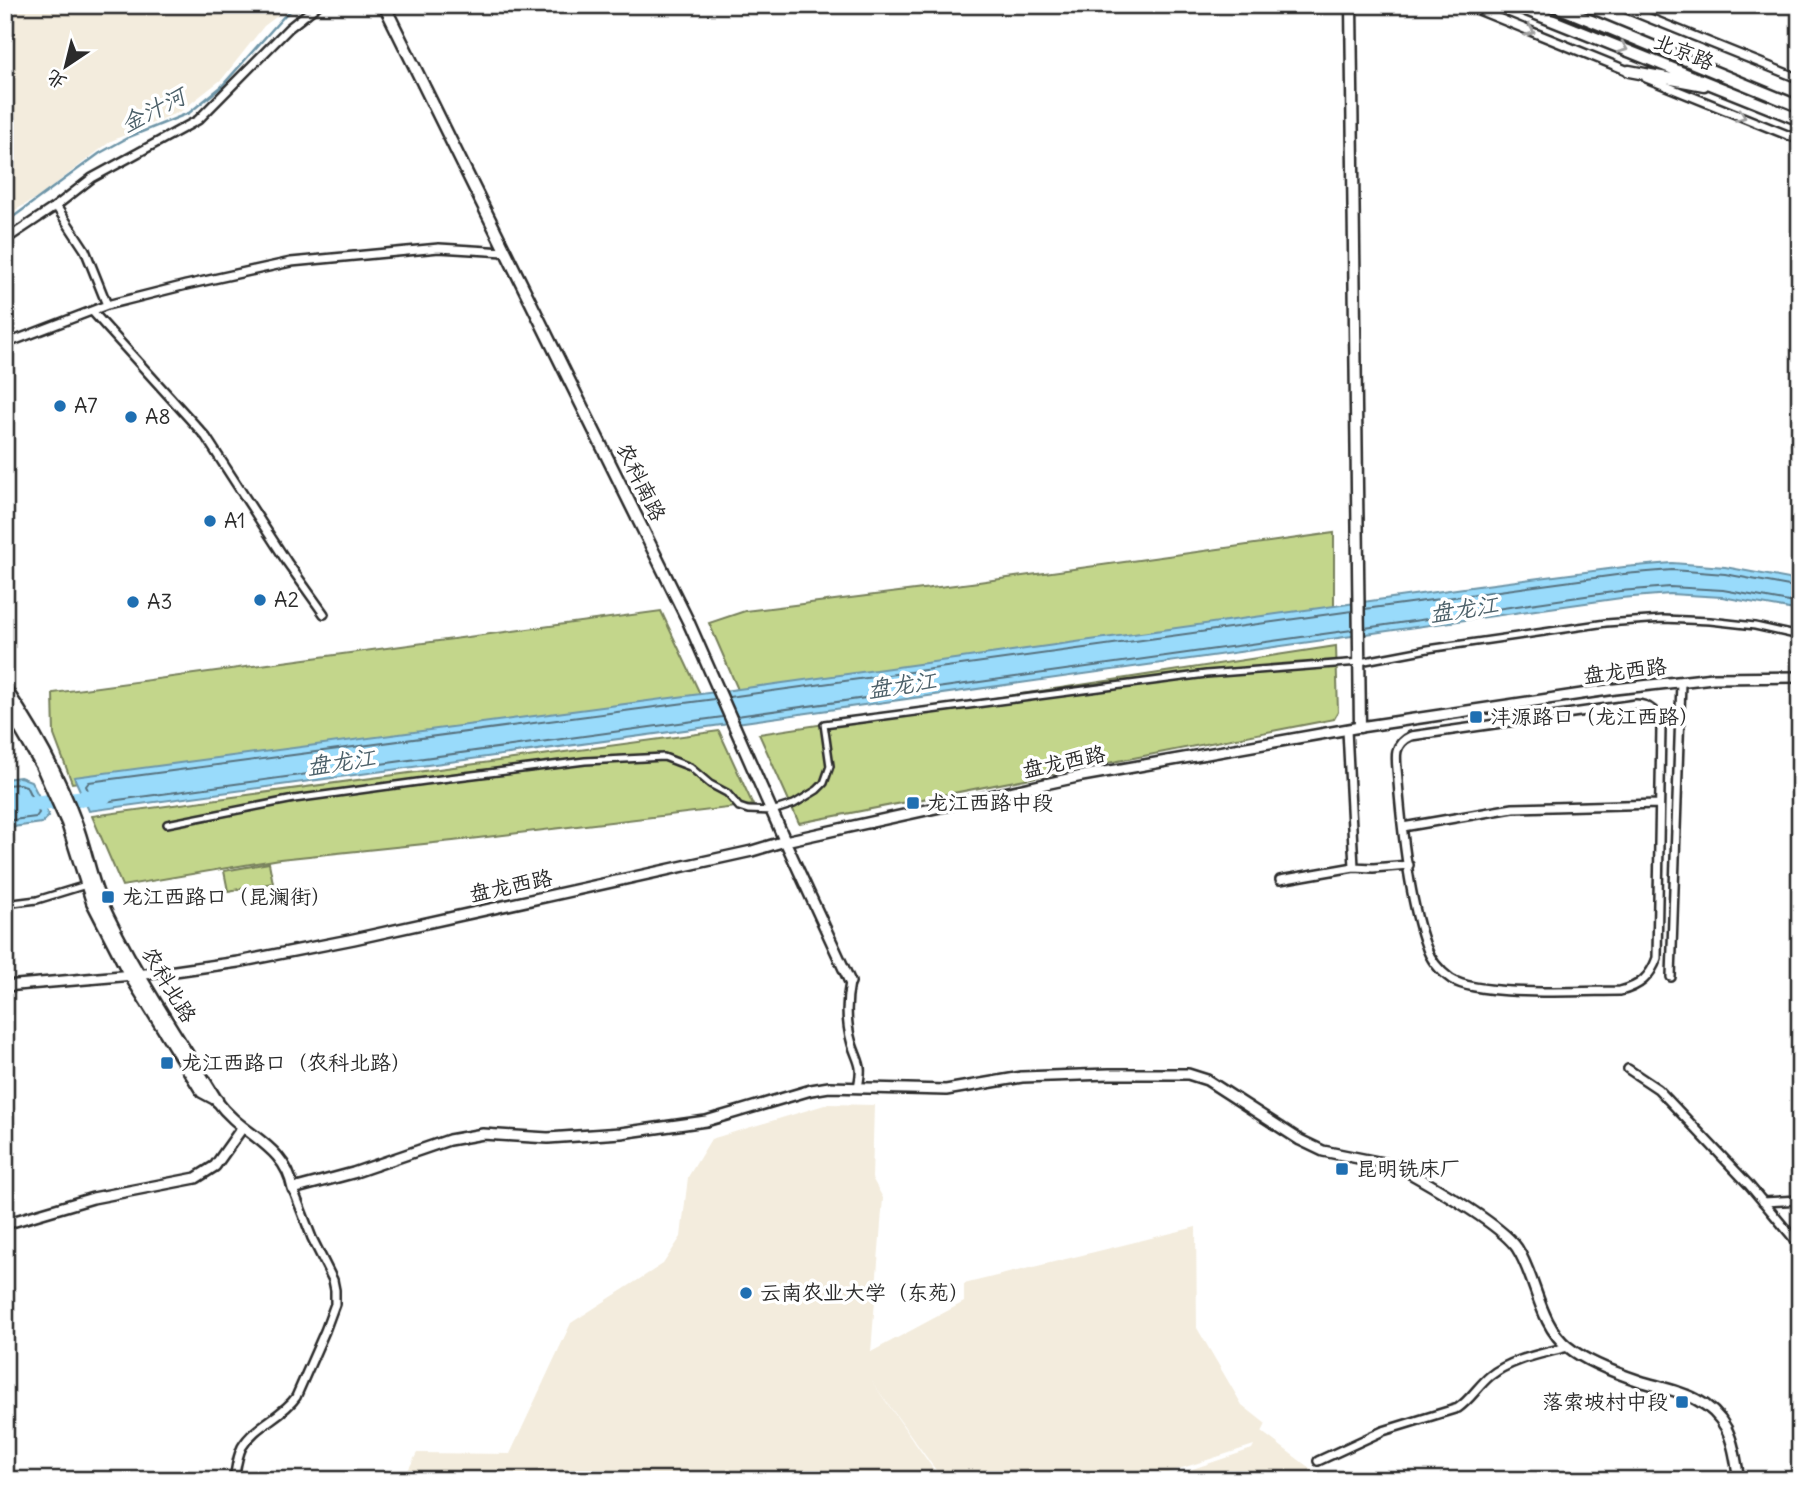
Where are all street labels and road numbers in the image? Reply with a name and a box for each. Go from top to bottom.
street label: 北京路 [1650,27,1718,76]
street label: 农科南路 [611,438,672,525]
street label: 盘龙西路 [1582,652,1668,689]
street label: 盘龙西路 [1020,740,1108,783]
street label: 盘龙西路 [467,864,555,907]
street label: 农科北路 [136,942,203,1028]

